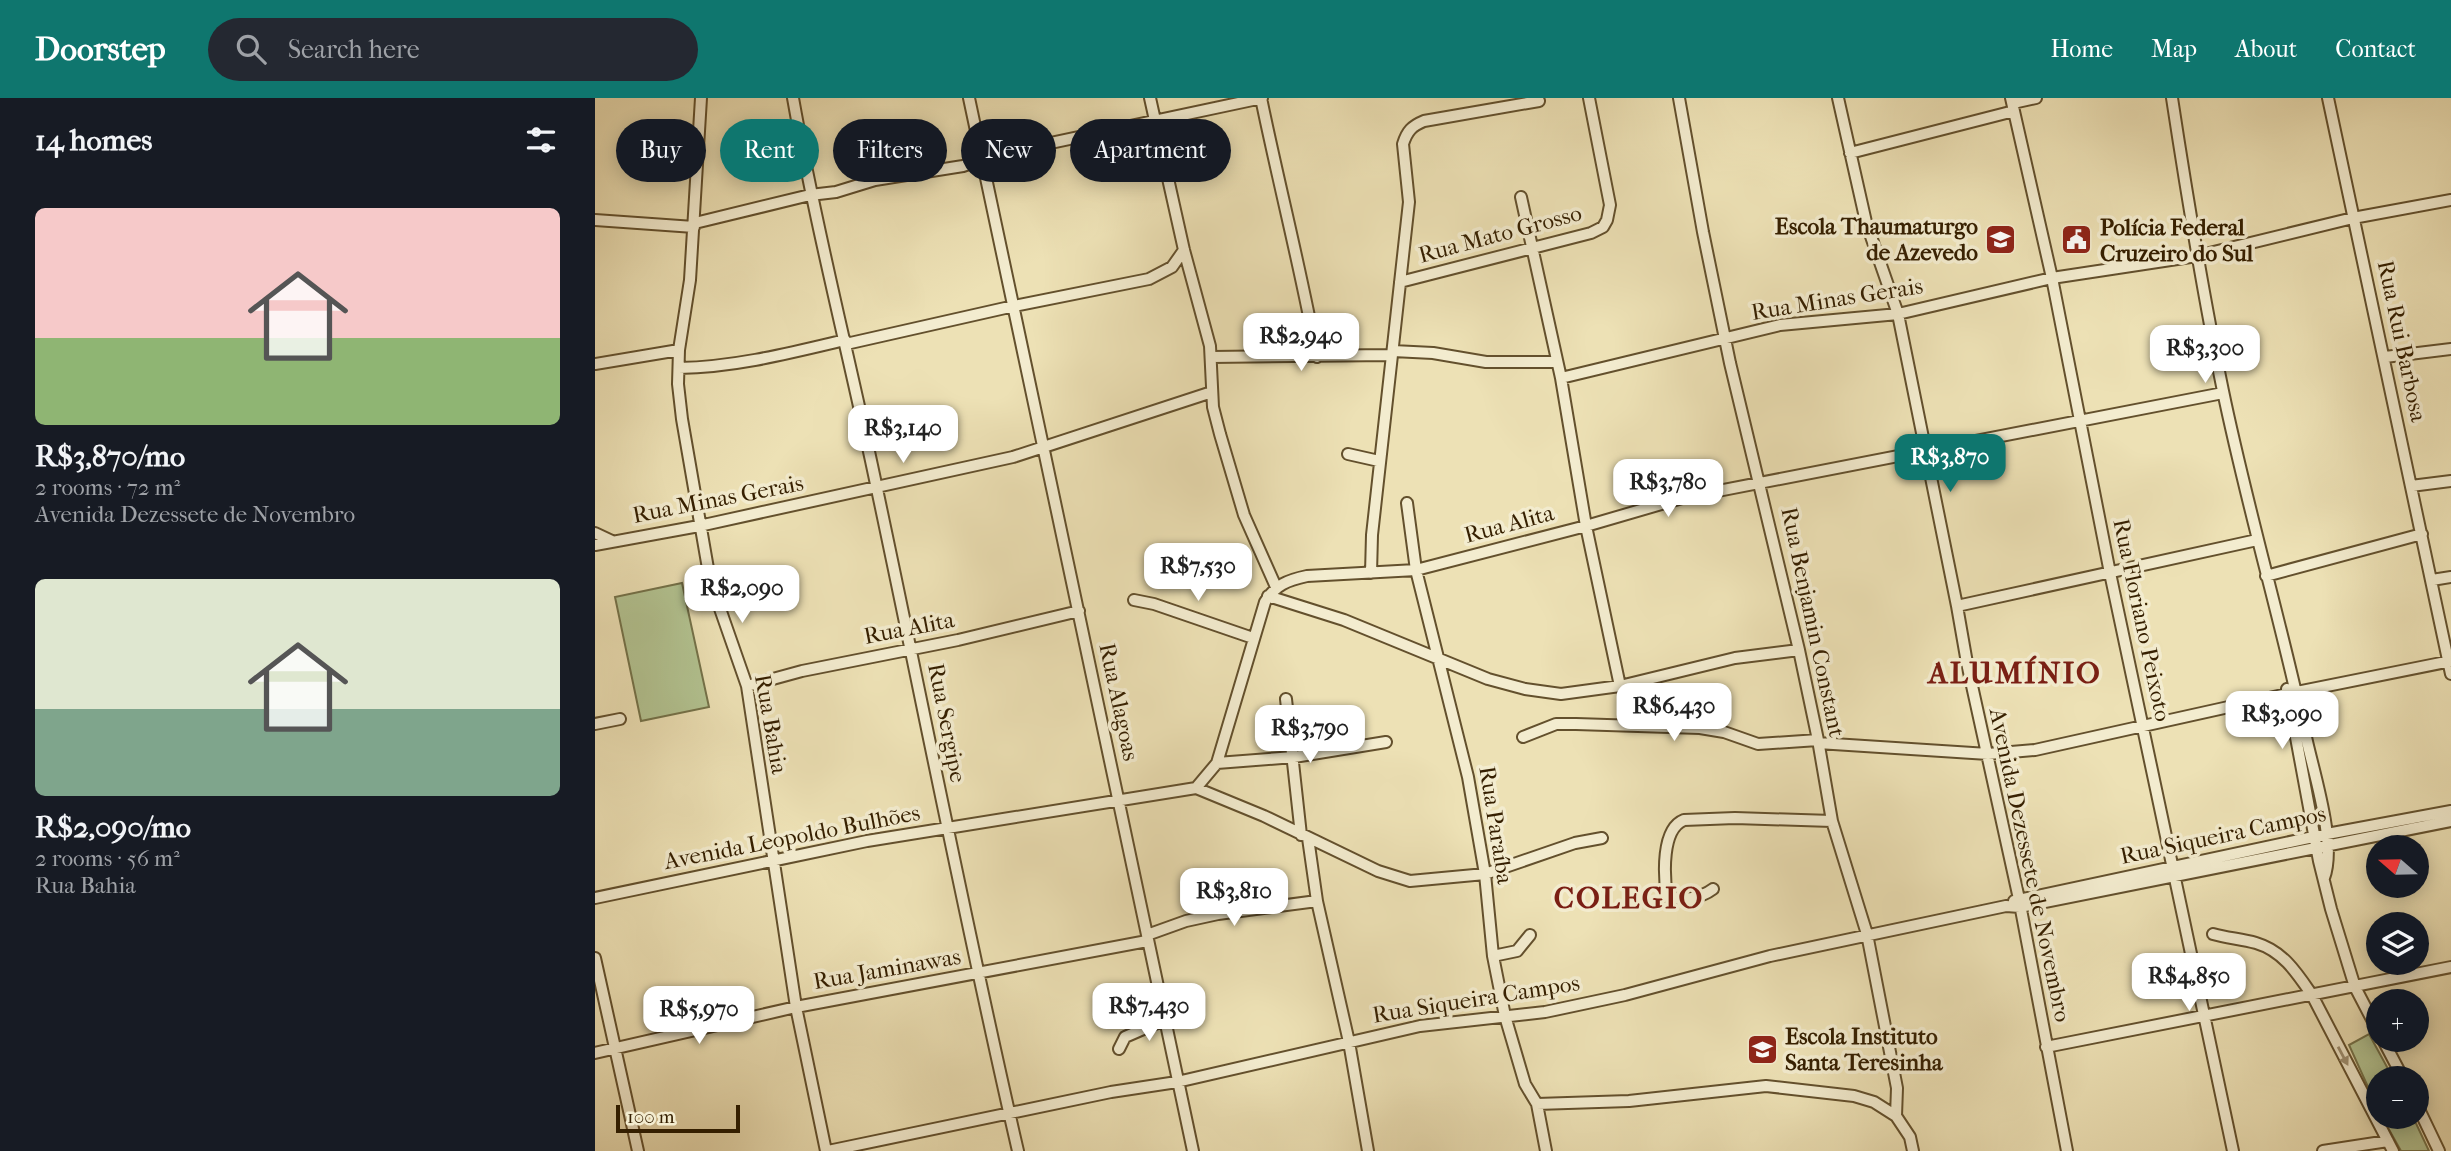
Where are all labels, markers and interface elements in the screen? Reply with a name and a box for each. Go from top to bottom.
search box [208,18,698,81]
text: Doorstep [35,30,166,69]
icon: search [232,30,270,68]
text: Search here [288,34,420,65]
text: Home [2051,35,2113,63]
text: Map [2151,35,2197,63]
text: About [2235,35,2297,63]
text: Contact [2335,35,2416,63]
chip: Buy [616,119,706,182]
chip: Rent [720,119,819,182]
chip: Filters [833,119,947,182]
chip: New [961,119,1056,182]
chip: Apartment [1070,119,1231,182]
icon: filters [522,121,560,159]
text: 14 homes [35,123,152,158]
street label: Rua Mato Grosso [1416,199,1584,269]
place label: Escola Thaumaturgo de Azevedo [1775,213,1978,266]
place label: Polícia Federal Cruzeiro do Sul [2100,214,2254,267]
school or university icon: Escola Thaumaturgo de Azevedo [1984,222,2018,256]
public building icon: Polícia Federal Cruzeiro do Sul [2060,223,2094,257]
icon: home [235,253,361,379]
street label: Rua Rui Barbosa [2372,258,2432,424]
street label: Rua Minas Gerais [1749,272,1925,326]
pin: R$2,940 [1236,314,1366,373]
text: R$2,940 [1259,322,1343,349]
pin: R$3,300 [2140,326,2270,385]
text: R$3,300 [2166,334,2244,361]
pin: R$3,140 [838,406,968,465]
text: R$3,140 [864,414,942,441]
pin: R$3,870 [1885,434,2015,494]
text: R$3,870/mo [35,439,185,474]
text: R$3,870 [1911,443,1989,470]
pin: R$3,780 [1603,460,1733,519]
text: R$3,780 [1629,468,1707,495]
street label: Rua Minas Gerais [630,469,806,529]
text: 2 rooms · 72 m² [35,474,180,501]
street label: Rua Alita [1461,499,1557,549]
text: Avenida Dezessete de Novembro [35,501,355,528]
street label: Rua Benjamin Constant [1775,505,1851,739]
street label: Rua Floriano Peixoto [2107,516,2177,724]
pin: R$7,530 [1133,544,1263,603]
text: R$7,530 [1160,552,1236,579]
pin: R$2,090 [677,566,807,625]
text: R$2,090 [700,574,784,601]
street label: Rua Alita [861,606,957,650]
icon: home [235,624,361,750]
street label: Rua Alagoas [1093,641,1145,763]
district label: ALUMÍNIO [1926,655,2102,691]
street label: Rua Sergipe [922,661,972,785]
street label: Rua Bahia [749,672,793,776]
pin: R$6,430 [1609,684,1739,743]
text: R$6,430 [1633,692,1715,719]
pin: R$3,090 [2217,692,2347,751]
text: R$3,090 [2242,700,2322,727]
street label: Avenida Dezessete de Novembro [1983,705,2076,1024]
pin: R$3,790 [1245,706,1375,765]
text: R$3,790 [1271,714,1349,741]
street label: Rua Paraíba [1473,764,1519,886]
street label: Avenida Leopoldo Bulhões [661,799,922,875]
street label: Rua Siqueira Campos [2118,800,2328,870]
text: R$2,090/mo [35,810,191,845]
north arrow [2366,835,2429,898]
map controls [2366,835,2429,1129]
text: 2 rooms · 56 m² [35,845,180,872]
pin: R$3,810 [1169,868,1299,928]
text: Rua Bahia [35,872,136,899]
text: R$3,810 [1196,877,1272,904]
district label: COLEGIO [1554,881,1704,916]
button: layers [2366,912,2429,975]
street label: Rua Jaminawas [811,943,963,995]
pin: R$4,850 [2124,954,2254,1013]
text: R$4,850 [2148,962,2230,989]
street label: Rua Siqueira Campos [1370,969,1582,1029]
pin: R$7,430 [1084,984,1214,1043]
pin: R$5,970 [634,986,764,1046]
button: + [2366,989,2429,1052]
text: R$7,430 [1108,992,1190,1019]
text: R$5,970 [659,995,739,1022]
place label: Escola Instituto Santa Teresinha [1785,1023,1944,1076]
school or university icon: Escola Instituto Santa Teresinha [1745,1032,1779,1066]
one-way arrow [2338,1046,2349,1066]
button: − [2366,1066,2429,1129]
scale bar [616,1102,740,1134]
text: 100 m [627,1106,675,1128]

